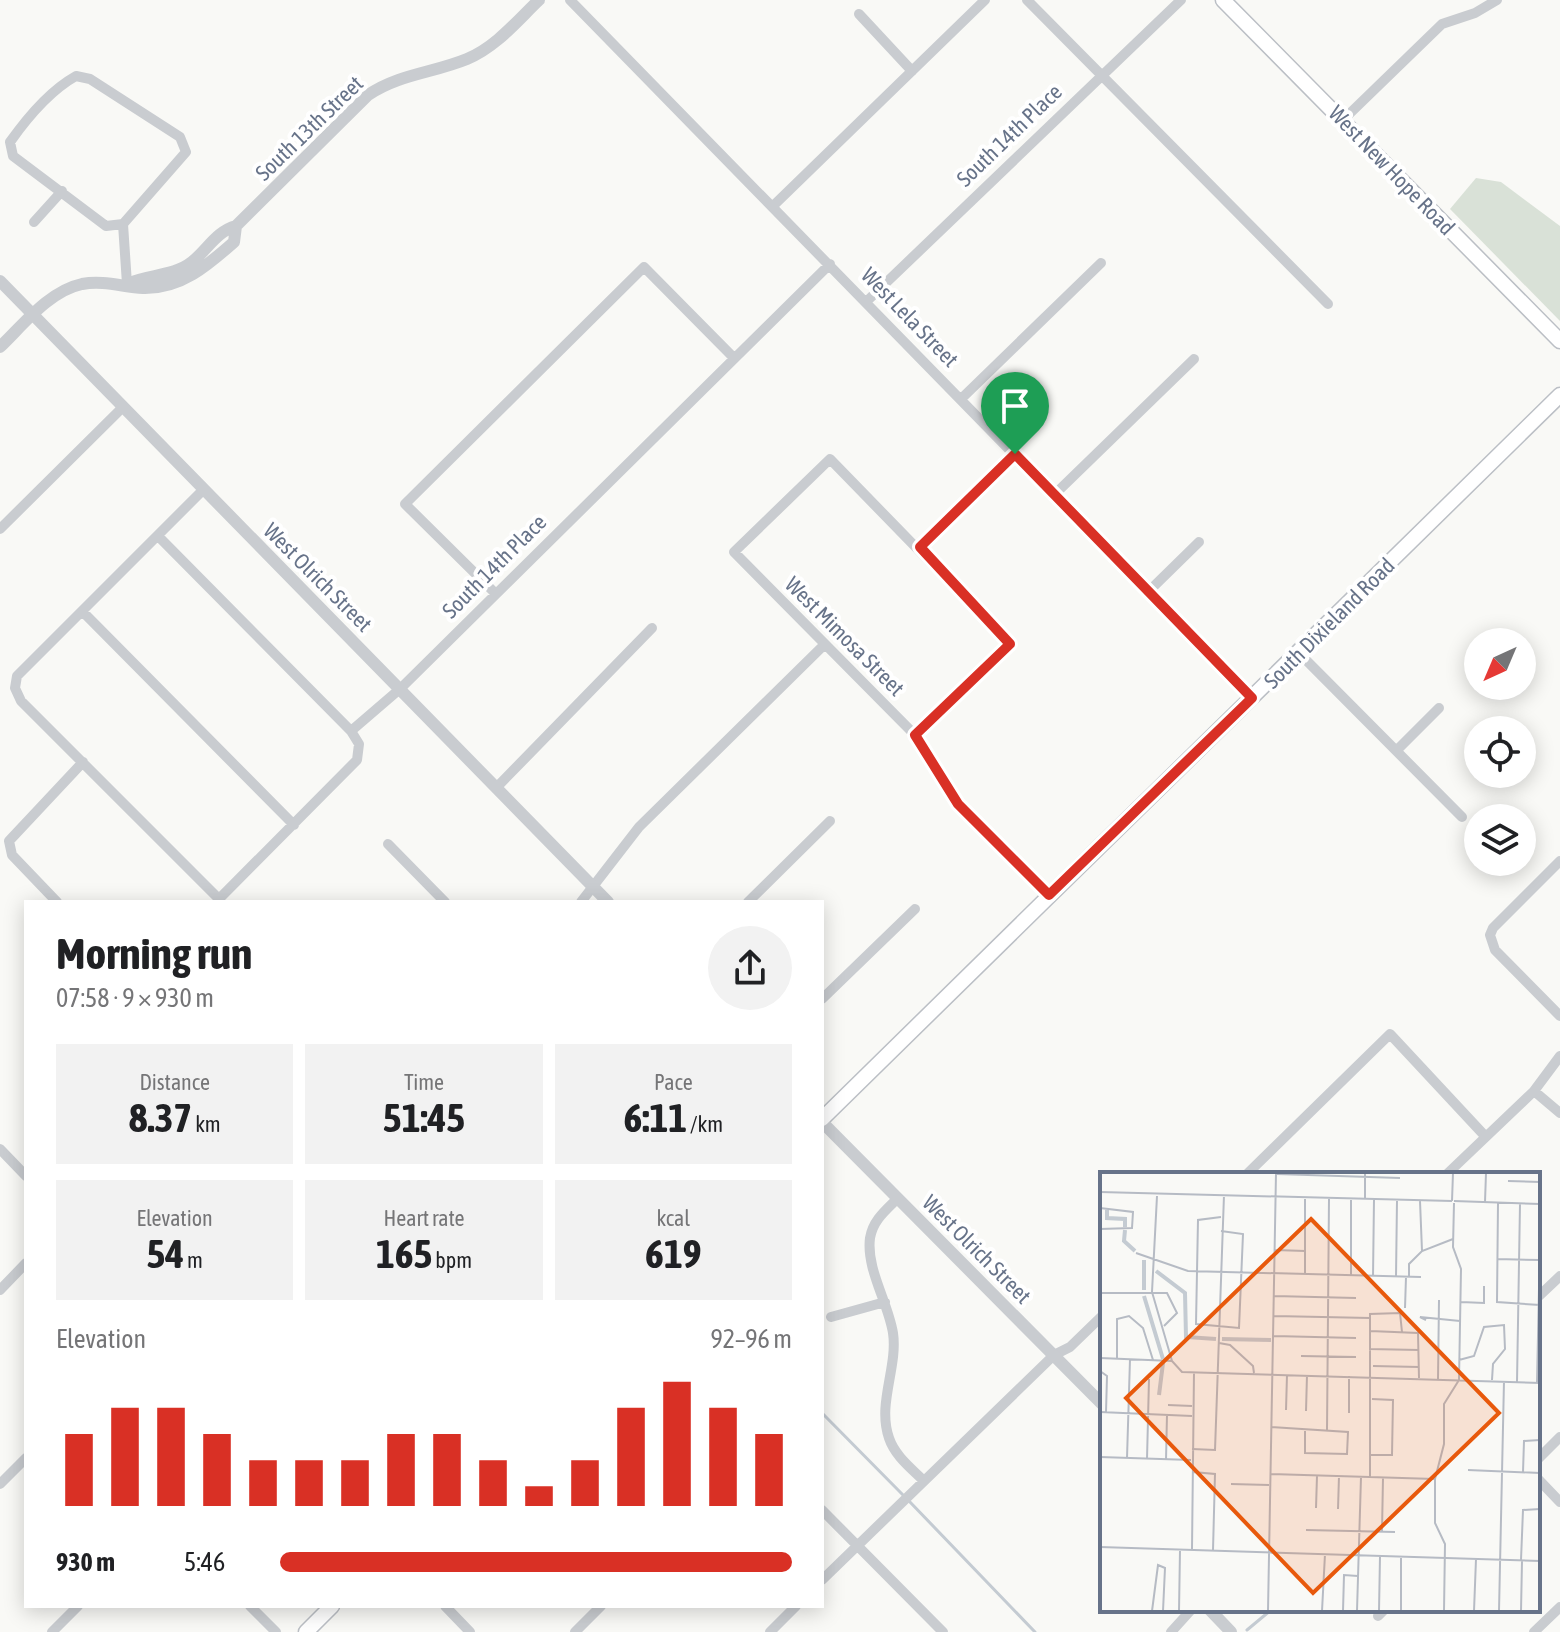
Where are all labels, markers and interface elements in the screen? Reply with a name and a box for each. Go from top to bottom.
street label: South 13th Street [250,70,368,186]
street label: South 14th Place [951,78,1067,192]
street label: West New Hope Road [1324,100,1460,240]
street label: West Lela Street [856,262,964,372]
pin [981,372,1049,454]
icon: arrive [993,384,1037,428]
street label: South 14th Place [437,509,551,623]
street label: West Olrich Street [258,517,378,637]
street label: South Dixieland Road [1258,552,1400,694]
street label: West Mimosa Street [780,571,910,701]
north arrow [1464,628,1536,700]
map controls [1464,628,1536,876]
button: locate [1464,716,1536,788]
button: layers [1464,804,1536,876]
button: share [708,926,792,1010]
text: Morning run [56,928,252,978]
text: 07:58 · 9 × 930 m [56,983,214,1013]
text: Distance [139,1069,210,1095]
text: Time [404,1069,444,1095]
text: Pace [654,1069,693,1095]
text: 8.37 [129,1095,192,1140]
text: 51:45 [383,1095,465,1140]
text: 6:11 [624,1095,687,1140]
text: km [192,1111,221,1137]
text: /km [687,1111,723,1137]
inset map [1100,1172,1540,1612]
street label: West Olrich Street [917,1189,1037,1309]
text: Elevation [137,1205,213,1231]
text: Heart rate [383,1205,465,1231]
text: kcal [657,1205,690,1231]
text: 54 [146,1231,184,1276]
text: 165 [376,1231,432,1276]
text: 619 [645,1231,702,1276]
text: m [184,1247,203,1273]
text: bpm [432,1247,472,1273]
text: Elevation [56,1324,146,1354]
text: 92–96 m [710,1324,792,1354]
text: 930 m [56,1547,115,1577]
text: 5:46 [184,1547,225,1577]

